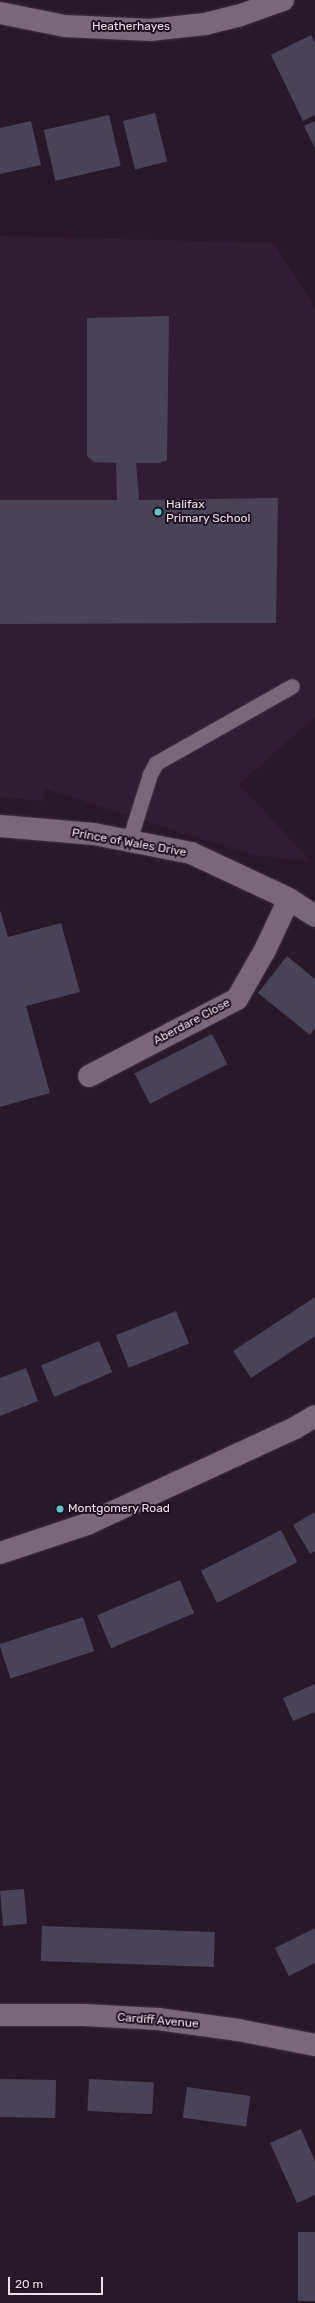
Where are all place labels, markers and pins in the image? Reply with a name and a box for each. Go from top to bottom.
place label: Halifax Primary School [166,498,251,526]
marker: Halifax Primary School [153,507,163,517]
place label: Montgomery Road [68,1502,170,1516]
marker: Montgomery Road [55,1504,65,1514]

